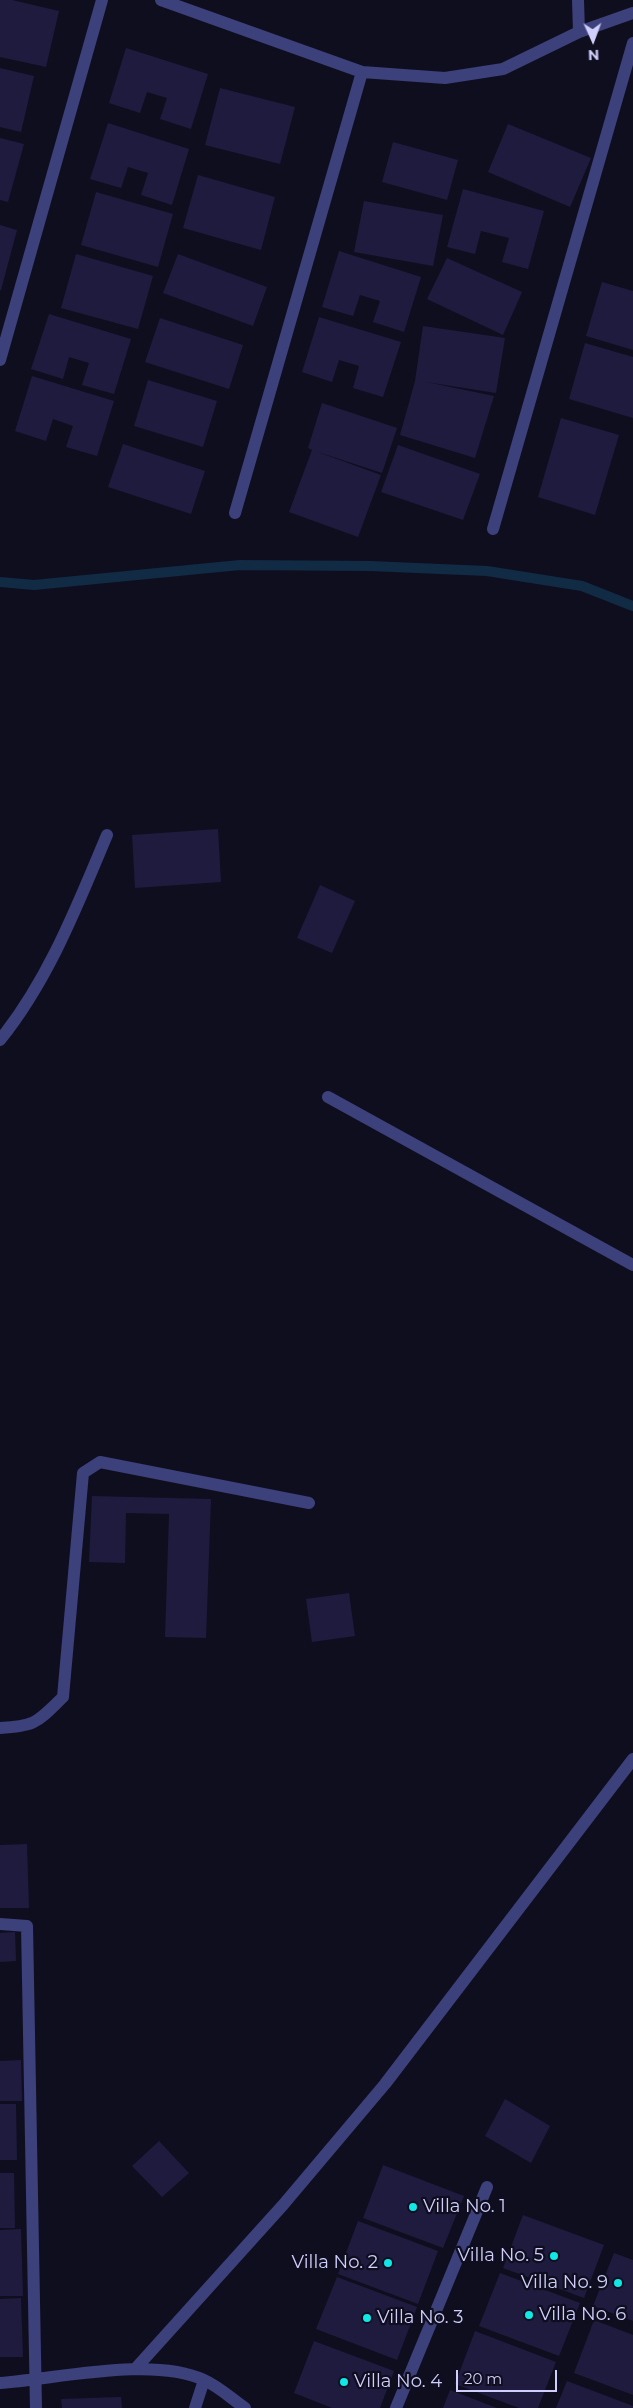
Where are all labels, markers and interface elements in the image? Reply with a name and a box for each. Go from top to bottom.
north arrow [568,15,618,65]
text: N [588,46,599,64]
place label: Villa No. 1 [423,2196,506,2218]
marker: Villa No. 1 [407,2201,419,2213]
place label: Villa No. 5 [458,2245,544,2267]
marker: Villa No. 5 [548,2250,560,2262]
place label: Villa No. 2 [291,2252,378,2274]
marker: Villa No. 2 [382,2257,394,2269]
place label: Villa No. 9 [521,2272,608,2294]
marker: Villa No. 9 [612,2277,624,2289]
place label: Villa No. 6 [539,2304,626,2326]
place label: Villa No. 3 [377,2307,463,2329]
marker: Villa No. 6 [523,2309,535,2321]
marker: Villa No. 3 [361,2312,373,2324]
scale bar [458,2360,559,2392]
text: 20 m [464,2369,502,2388]
place label: Villa No. 4 [354,2371,442,2393]
marker: Villa No. 4 [338,2376,350,2388]

